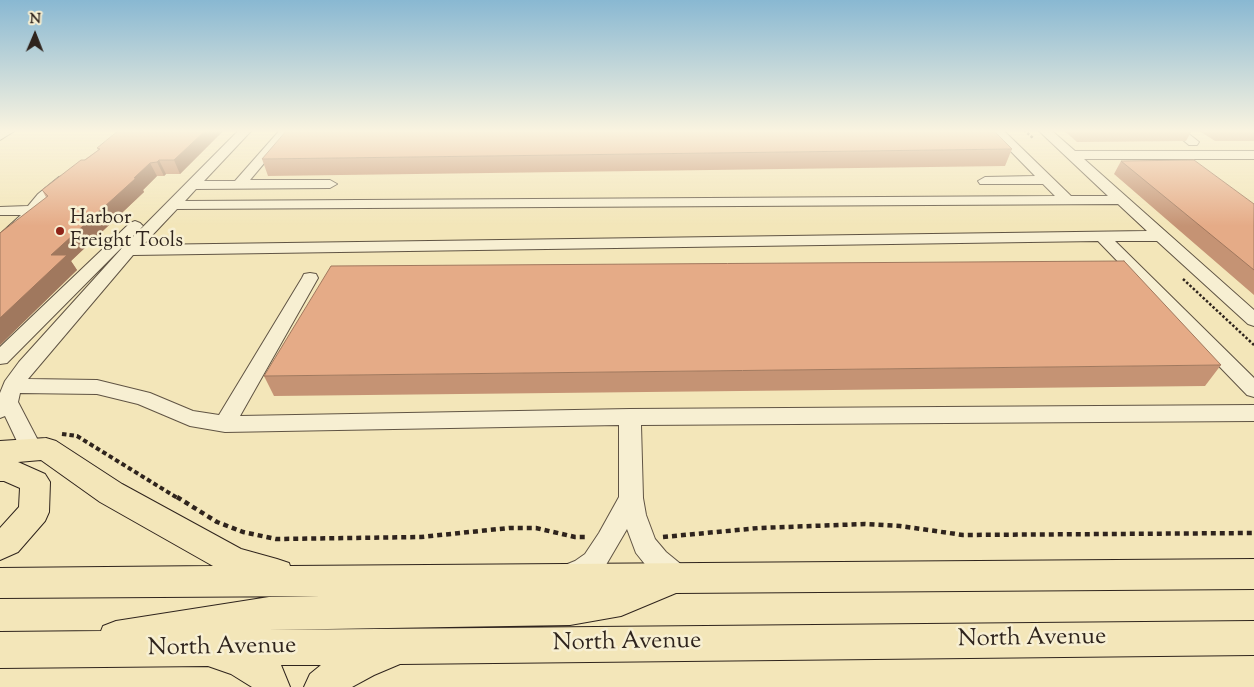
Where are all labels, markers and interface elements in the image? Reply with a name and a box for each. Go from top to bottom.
north arrow [10,10,60,60]
text: N [29,10,41,30]
place label: Harbor Freight Tools [70,208,183,255]
marker: Harbor Freight Tools [54,225,66,237]
street label: North Avenue [957,624,1107,656]
street label: North Avenue [552,628,702,660]
street label: North Avenue [147,633,297,665]

